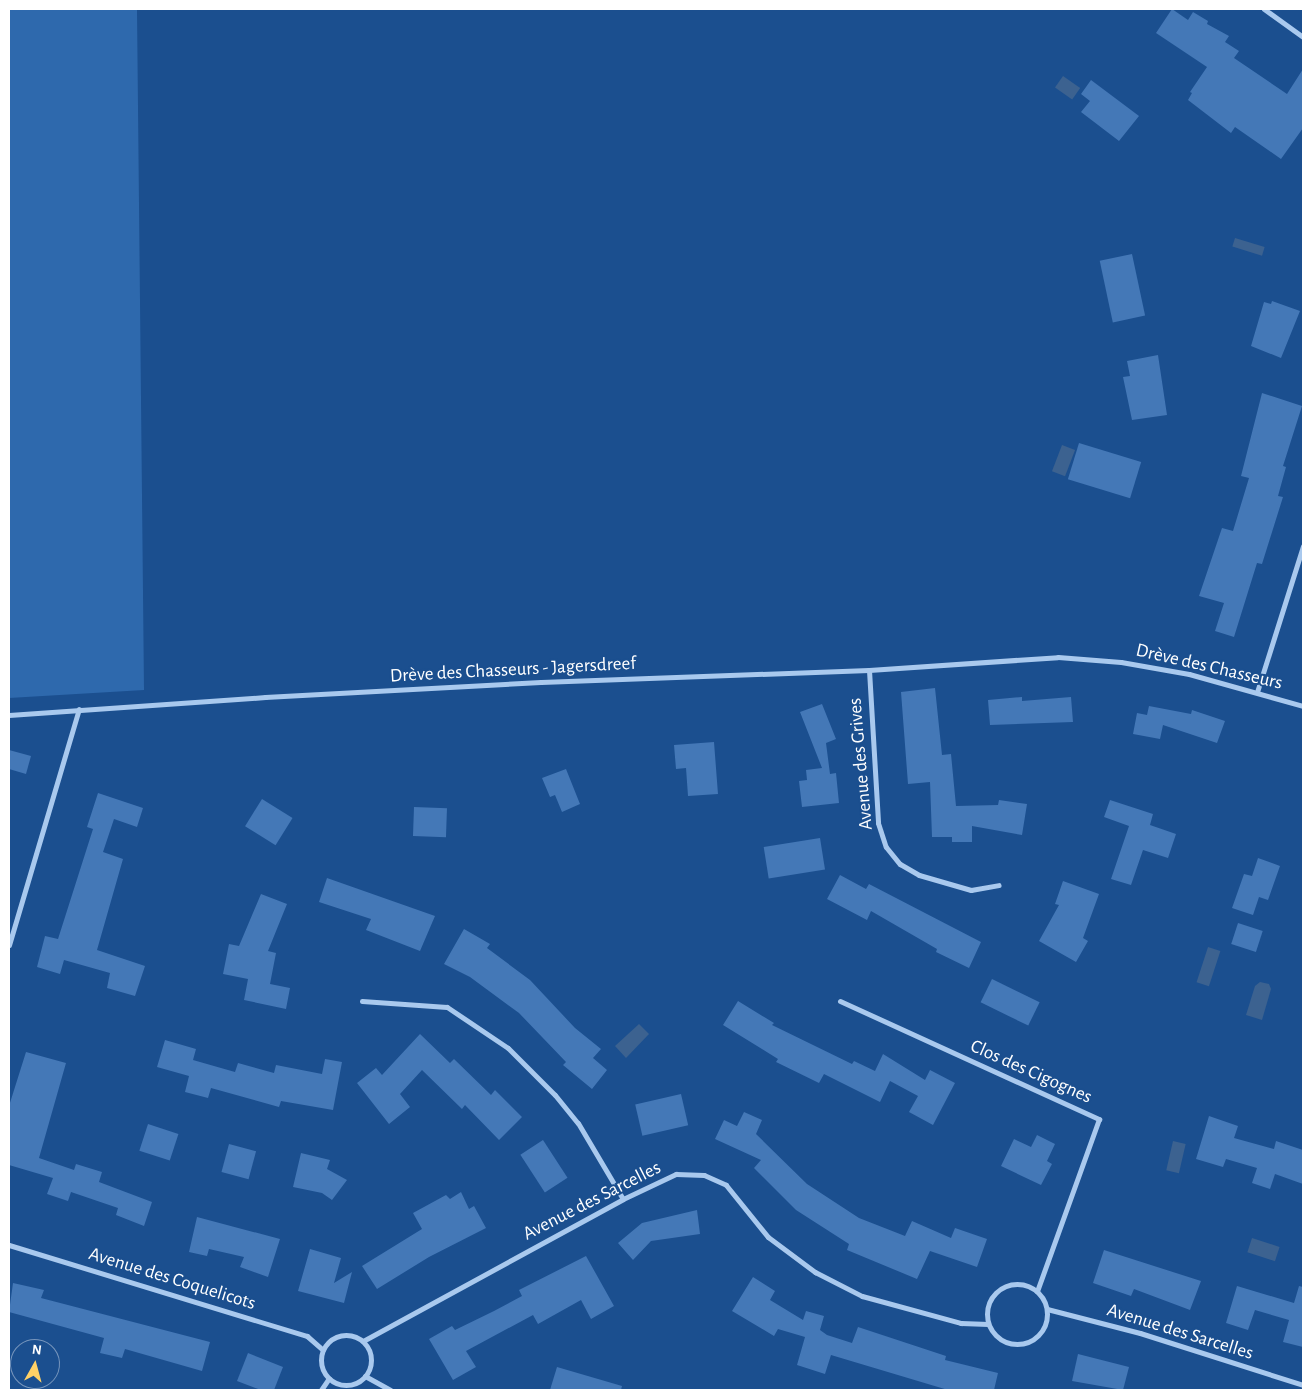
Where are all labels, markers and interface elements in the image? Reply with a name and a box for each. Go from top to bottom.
street label: Drève des Chasseurs [1134,639,1284,695]
street label: Drève des Chasseurs - Jagersdreef [389,652,637,688]
street label: Avenue des Grives [844,697,878,831]
street label: Clos des Cigognes [967,1035,1095,1109]
street label: Avenue des Sarcelles [519,1156,665,1246]
street label: Avenue des Coquelicots [86,1243,258,1315]
street label: Avenue des Sarcelles [1104,1299,1256,1365]
north arrow [10,1339,60,1389]
text: N [31,1343,42,1358]

